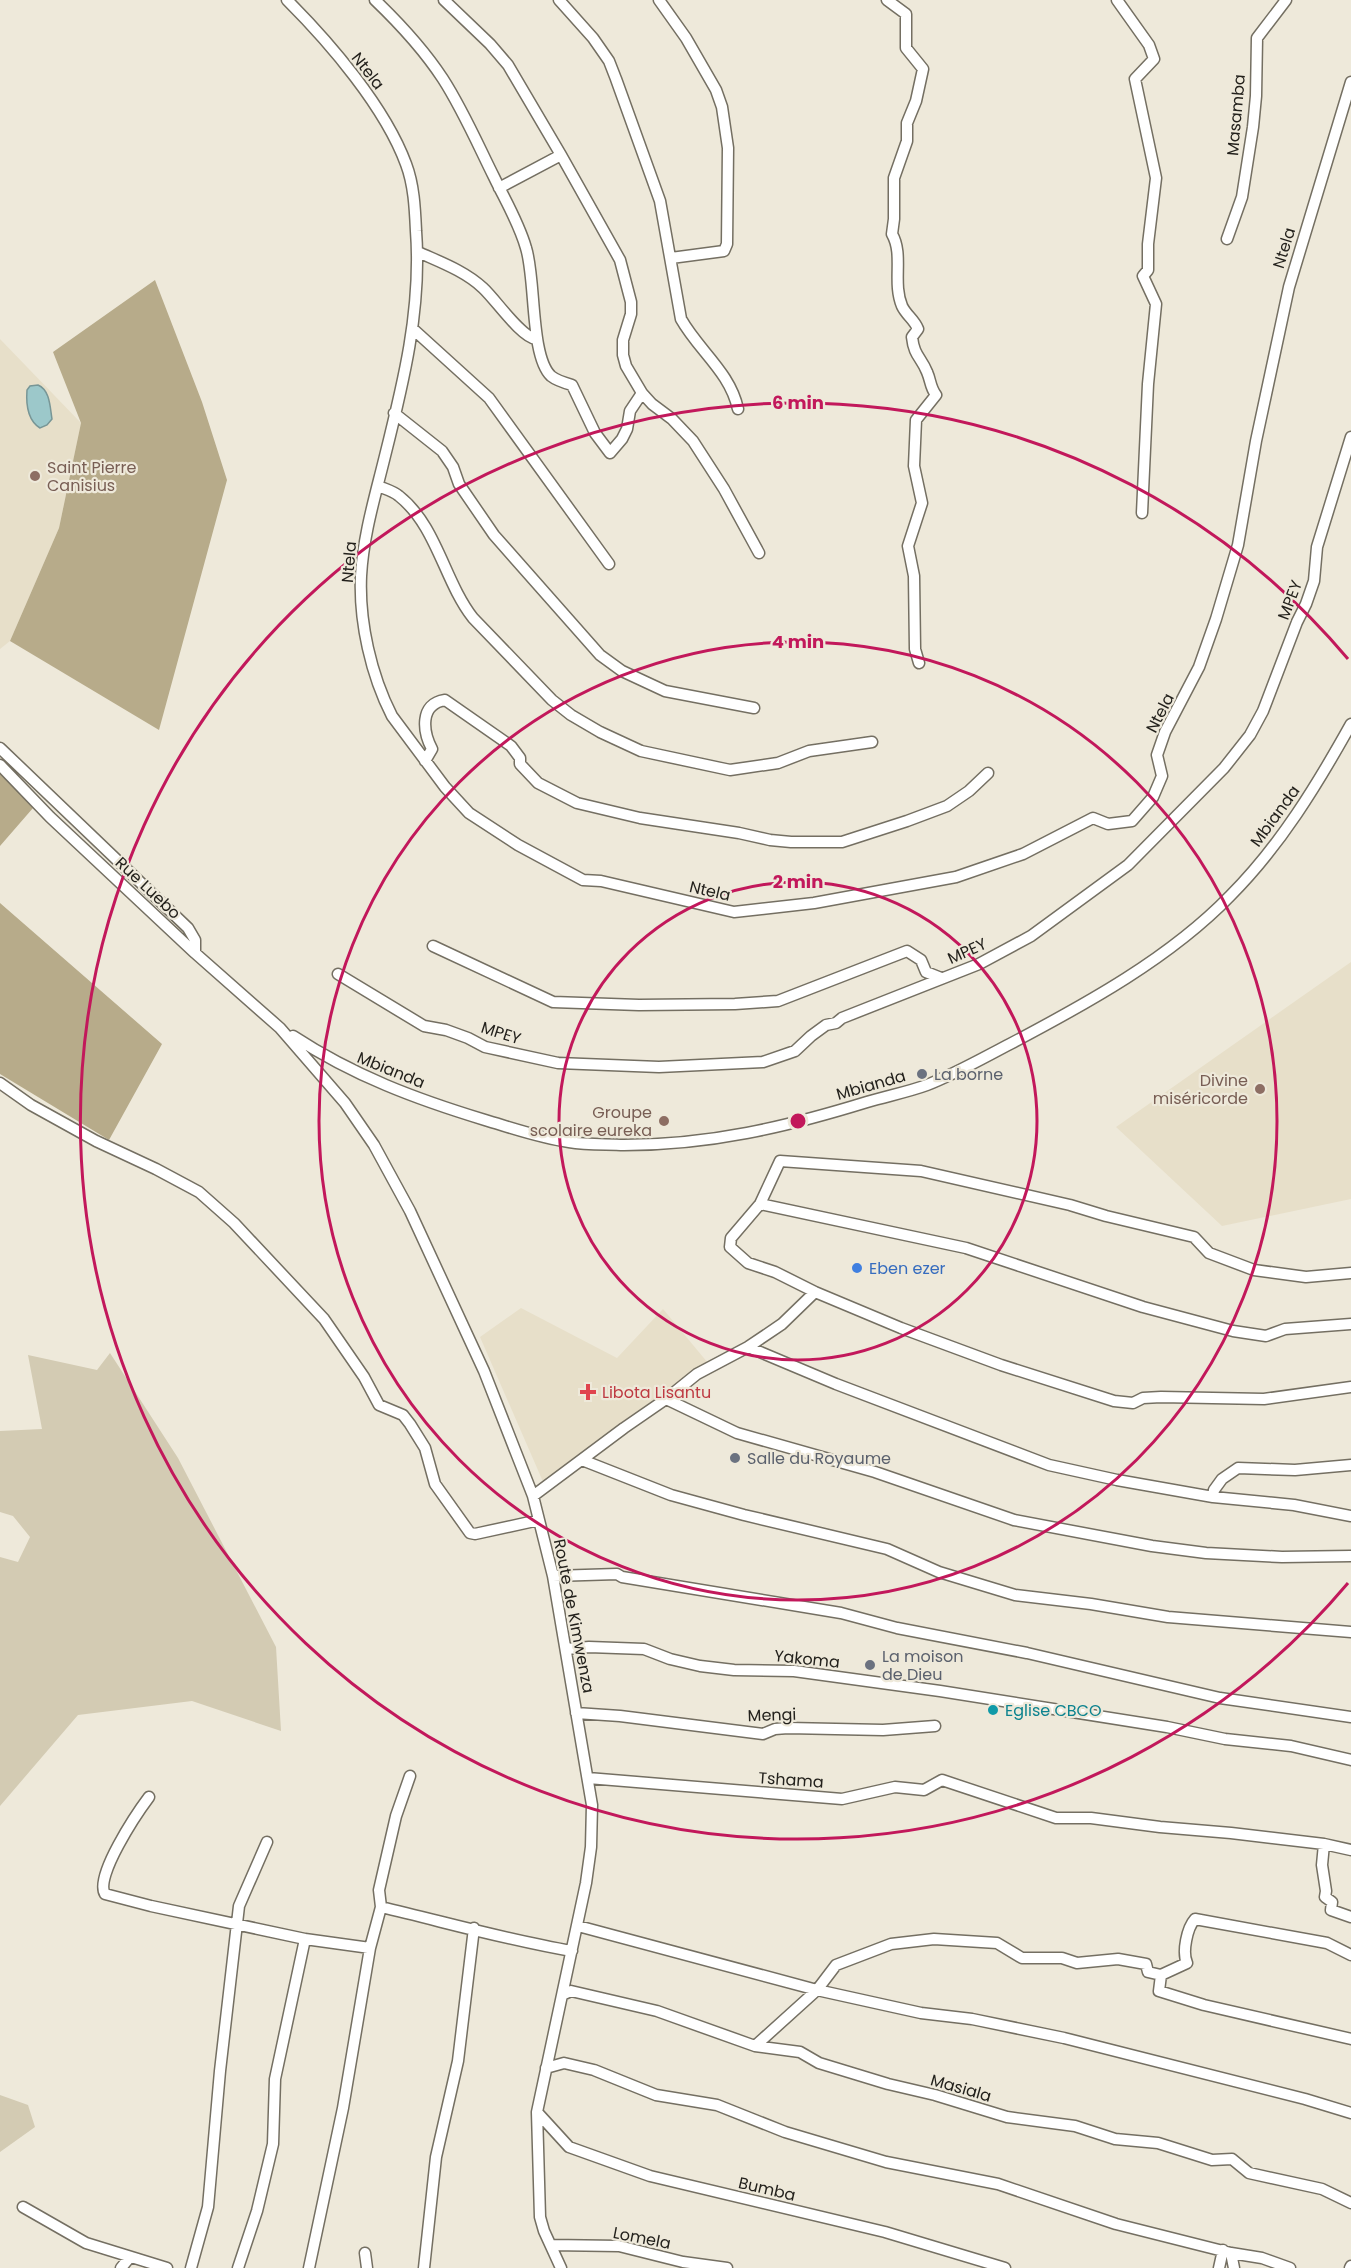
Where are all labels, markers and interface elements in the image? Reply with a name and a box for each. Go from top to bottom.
street label: Ntela [346,47,390,95]
street label: Masamba [1221,73,1251,157]
street label: Ntela [1267,225,1301,271]
text: 6 min [772,390,824,415]
place label: Saint Pierre Canisius [47,456,137,497]
marker: Saint Pierre Canisius [28,469,42,483]
street label: Ntela [336,540,362,584]
street label: MPEY [1272,576,1308,623]
text: 4 min [772,629,824,654]
street label: Ntela [1140,689,1180,737]
street label: Mbianda [1245,780,1305,852]
street label: Rue Luebo [110,852,186,924]
text: 2 min [773,869,823,894]
street label: Ntela [687,875,733,907]
street label: MPEY [944,932,991,970]
street label: MPEY [478,1016,524,1050]
street label: Mbianda [354,1046,428,1094]
place label: La borne [934,1063,1003,1086]
street label: Mbianda [834,1064,908,1106]
marker: La borne [915,1067,929,1081]
place label: Divine miséricorde [1153,1069,1248,1110]
marker: Divine miséricorde [1253,1082,1267,1096]
place label: Groupe scolaire eureka [530,1101,652,1142]
centre of rings [788,1111,808,1131]
marker: Groupe scolaire eureka [657,1114,671,1128]
place label: Eben ezer [869,1257,946,1280]
marker: Eben ezer [850,1261,864,1275]
place label: Libota Lisantu [602,1381,711,1404]
marker: Libota Lisantu [579,1383,597,1401]
place label: Salle du Royaume [747,1447,891,1470]
marker: Salle du Royaume [728,1451,742,1465]
street label: Route de Kimwenza [548,1537,600,1695]
street label: Yakoma [773,1644,841,1674]
place label: La moison de Dieu [882,1645,964,1686]
marker: La moison de Dieu [863,1658,877,1672]
place label: Eglise CBCO [1005,1699,1102,1722]
street label: Mengi [747,1703,797,1727]
marker: Eglise CBCO [986,1703,1000,1717]
street label: Tshama [758,1766,824,1794]
street label: Masiala [928,2068,994,2108]
street label: Bumba [736,2171,798,2207]
street label: Lomela [611,2221,673,2255]

